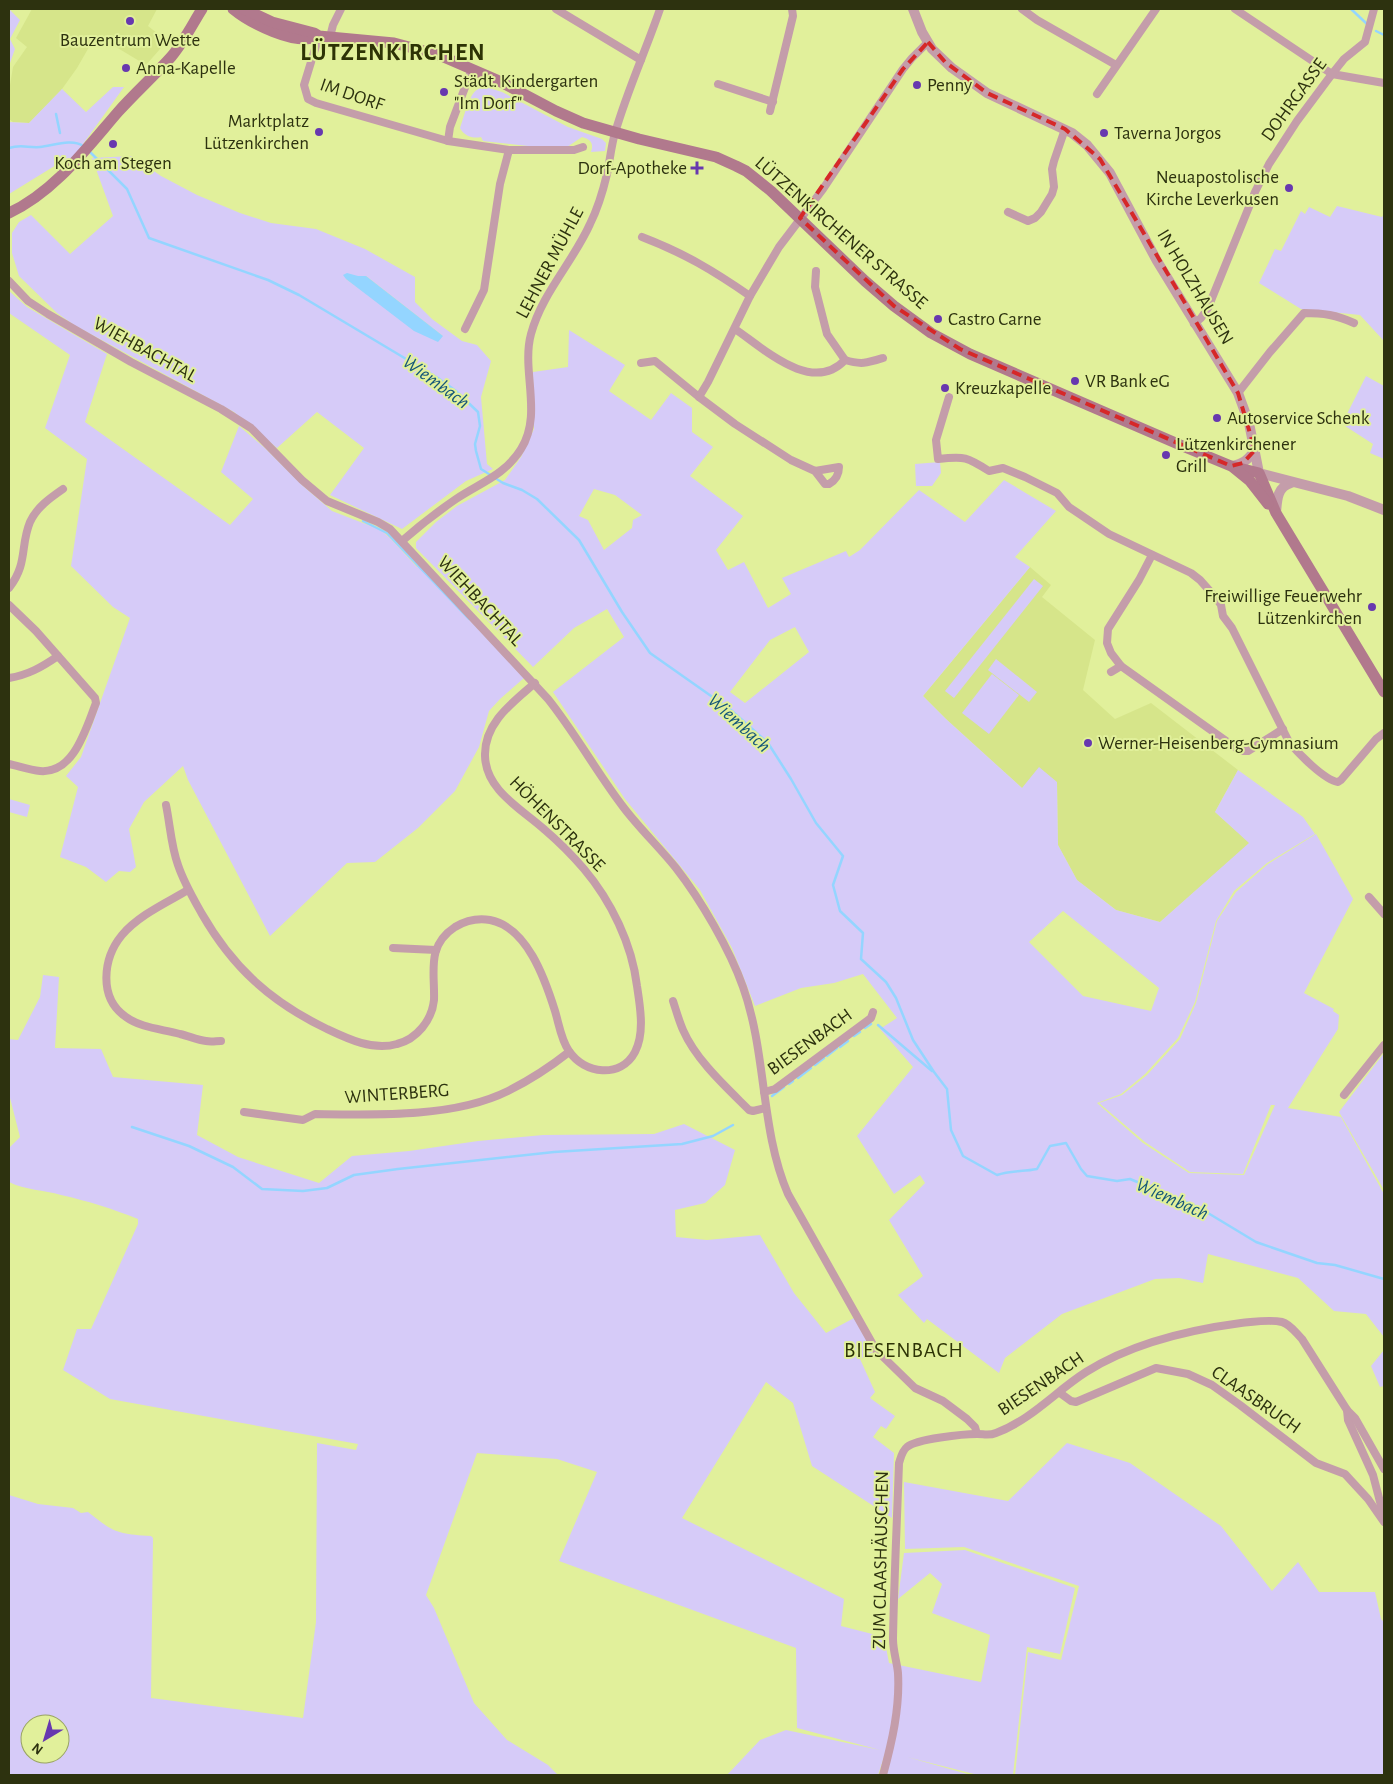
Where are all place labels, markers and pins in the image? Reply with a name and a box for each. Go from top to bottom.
marker: Bauzentrum Wette [124,15,136,27]
place label: Bauzentrum Wette [60,31,200,50]
place label: Anna-Kapelle [136,59,236,78]
marker: Anna-Kapelle [120,62,132,74]
place label: Städt. Kindergarten "Im Dorf" [454,72,598,113]
place label: Penny [927,76,972,95]
marker: Penny [911,79,923,91]
marker: Städt. Kindergarten "Im Dorf" [438,86,450,98]
place label: Marktplatz Lützenkirchen [204,112,309,153]
place label: Taverna Jorgos [1114,124,1221,143]
marker: Marktplatz Lützenkirchen [313,126,325,138]
marker: Taverna Jorgos [1098,127,1110,139]
marker: Koch am Stegen [107,138,119,150]
place label: Koch am Stegen [54,154,172,173]
place label: Dorf-Apotheke [577,159,687,178]
marker: Dorf-Apotheke [691,162,703,174]
place label: Neuapostolische Kirche Leverkusen [1146,168,1279,209]
marker: Neuapostolische Kirche Leverkusen [1283,182,1295,194]
place label: Castro Carne [948,310,1042,329]
marker: Castro Carne [932,313,944,325]
place label: VR Bank eG [1085,372,1170,391]
marker: VR Bank eG [1069,375,1081,387]
place label: Kreuzkapelle [955,379,1051,398]
marker: Kreuzkapelle [939,382,951,394]
place label: Autoservice Schenk [1227,409,1370,428]
marker: Autoservice Schenk [1211,412,1223,424]
place label: Lützenkirchener Grill [1176,435,1296,476]
marker: Lützenkirchener Grill [1160,449,1172,461]
place label: Freiwillige Feuerwehr Lützenkirchen [1204,587,1362,628]
marker: Freiwillige Feuerwehr Lützenkirchen [1366,601,1378,613]
place label: Werner-Heisenberg-Gymnasium [1098,734,1339,753]
marker: Werner-Heisenberg-Gymnasium [1082,737,1094,749]

